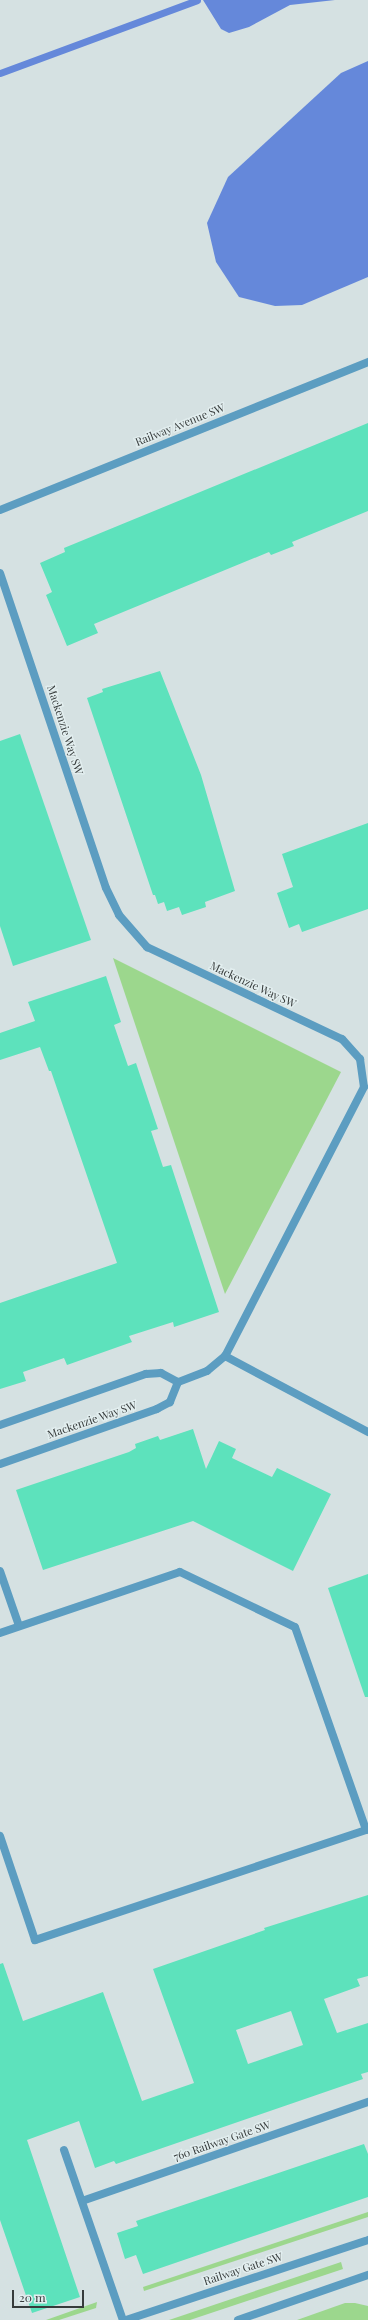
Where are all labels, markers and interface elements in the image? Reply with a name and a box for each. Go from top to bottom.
street label: Railway Avenue SW [133,401,227,449]
street label: Mackenzie Way SW [44,683,86,777]
street label: Mackenzie Way SW [208,959,298,1011]
street label: Mackenzie Way SW [45,1398,139,1442]
street label: 760 Railway Gate SW [172,2118,272,2164]
street label: Railway Gate SW [202,2250,284,2288]
scale bar [14,2282,86,2308]
text: 20 m [19,2289,46,2305]

